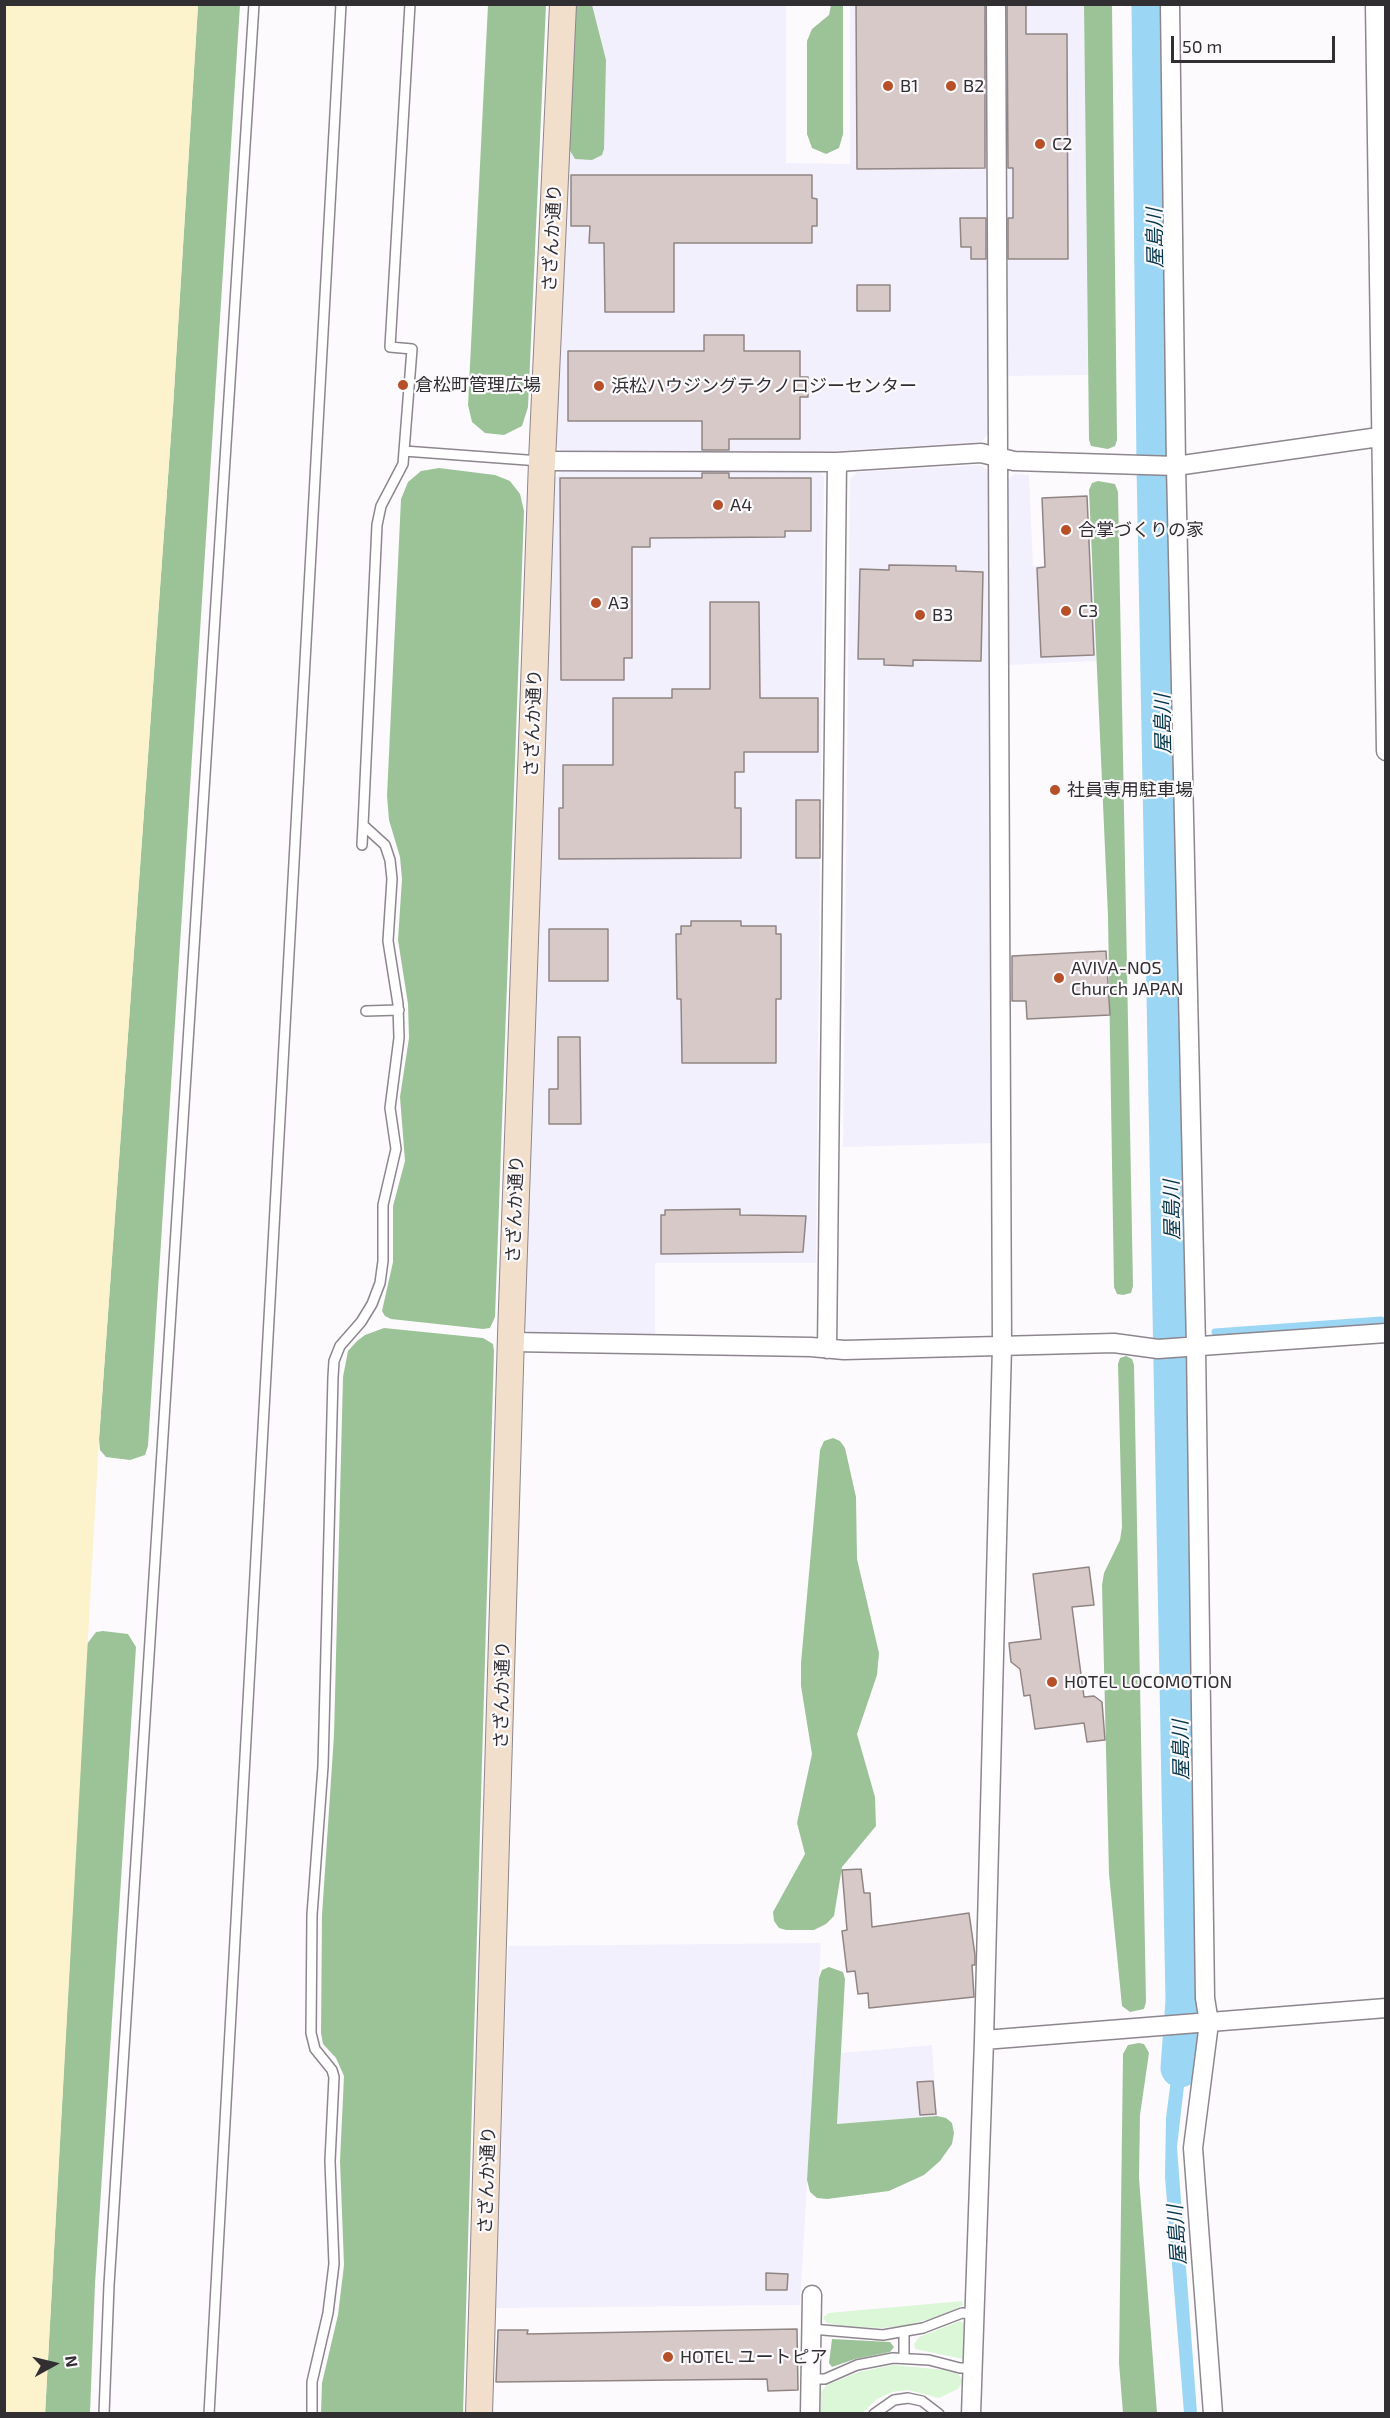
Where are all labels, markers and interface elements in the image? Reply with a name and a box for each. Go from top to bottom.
scale bar [1174,24,1338,62]
text: 50 m [1182,35,1222,57]
place label: B1 [900,75,918,97]
place label: B2 [963,75,984,97]
marker: B1 [881,79,895,93]
marker: B2 [944,79,958,93]
place label: C2 [1052,133,1072,155]
marker: C2 [1033,137,1047,151]
street label: さざんか通り [538,184,566,292]
water label: 屋島川 [1142,208,1168,268]
place label: 倉松町管理広場 [415,374,541,396]
place label: 浜松ハウジングテクノロジーセンター [611,375,917,397]
marker: 倉松町管理広場 [396,378,410,392]
marker: 浜松ハウジングテクノロジーセンター [592,379,606,393]
place label: A4 [730,494,752,516]
marker: A4 [711,498,725,512]
place label: 合掌づくりの家 [1078,519,1204,541]
marker: 合掌づくりの家 [1059,523,1073,537]
place label: A3 [608,592,629,614]
marker: A3 [589,596,603,610]
place label: C3 [1078,600,1098,622]
place label: B3 [932,604,953,626]
marker: C3 [1059,604,1073,618]
marker: B3 [913,608,927,622]
street label: さざんか通り [520,669,546,777]
water label: 屋島川 [1150,694,1176,754]
place label: 社員専用駐車場 [1067,779,1193,801]
marker: 社員専用駐車場 [1048,783,1062,797]
place label: AVIVA-NOS Church JAPAN [1071,957,1183,1000]
marker: AVIVA-NOS Church JAPAN [1052,971,1066,985]
street label: さざんか通り [502,1155,528,1263]
water label: 屋島川 [1159,1180,1185,1240]
street label: さざんか通り [490,1641,514,1749]
place label: HOTEL LOCOMOTION [1064,1671,1232,1693]
marker: HOTEL LOCOMOTION [1045,1675,1059,1689]
water label: 屋島川 [1168,1720,1194,1780]
street label: さざんか通り [474,2126,500,2234]
water label: 屋島川 [1163,2204,1191,2266]
north arrow [24,2334,84,2394]
place label: HOTEL ユートピア [680,2346,828,2368]
marker: HOTEL ユートピア [661,2350,675,2364]
text: N [62,2354,83,2368]

